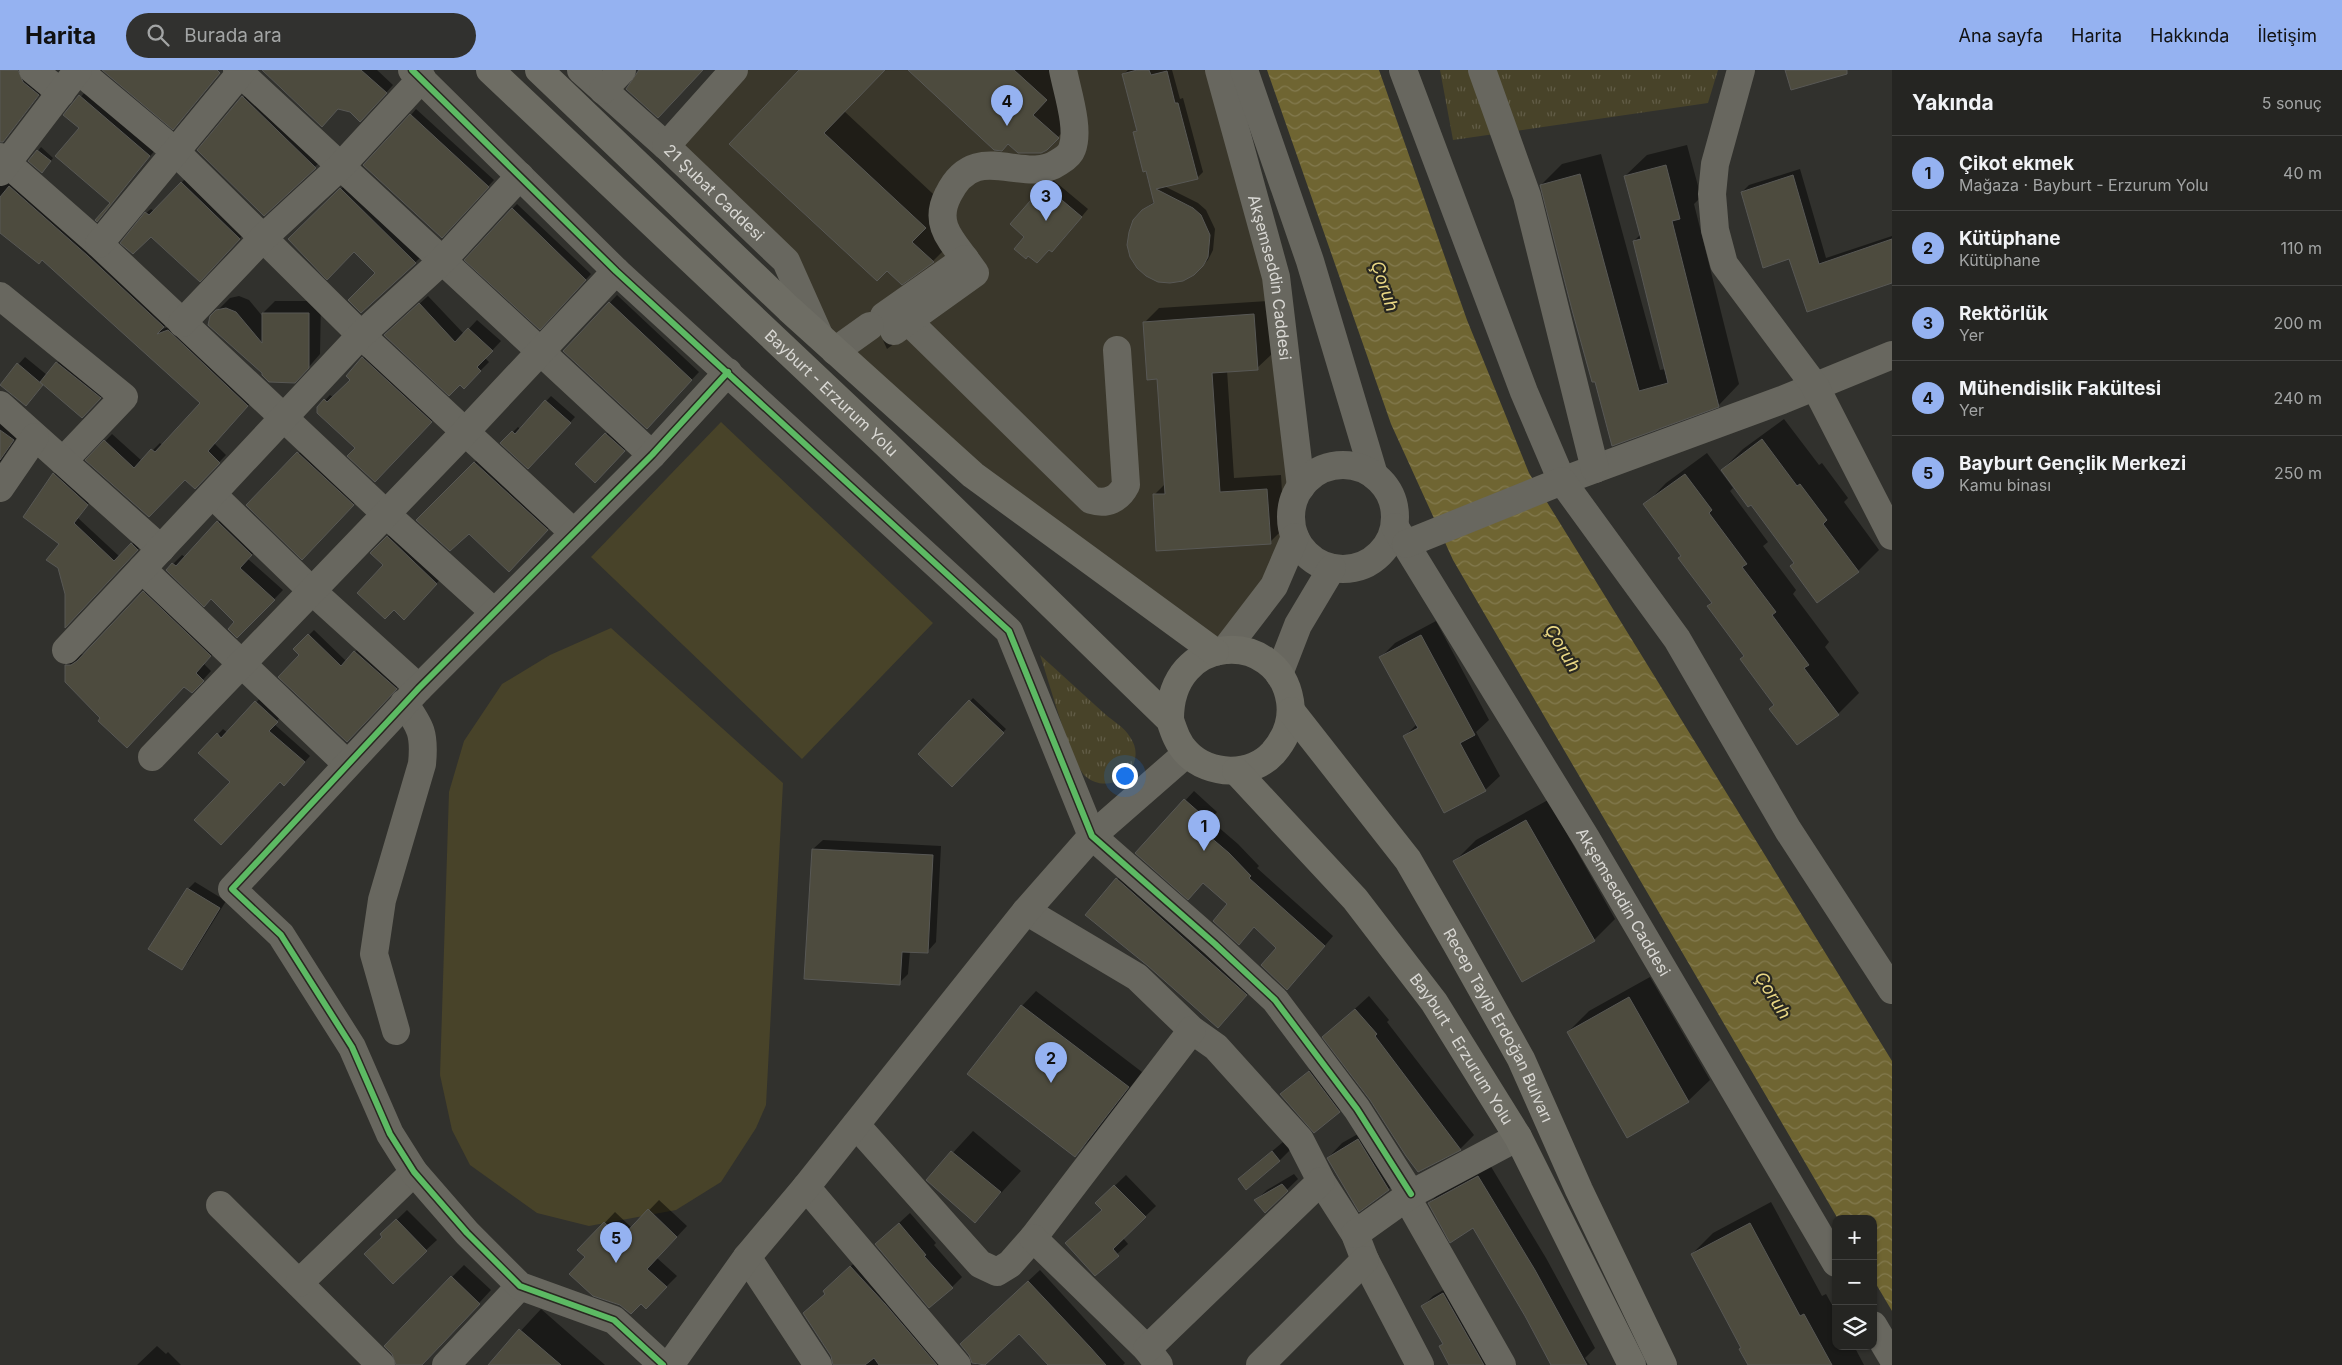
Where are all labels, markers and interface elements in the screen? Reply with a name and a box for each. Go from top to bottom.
search box [126,13,476,58]
text: Harita [25,21,96,50]
icon: search [144,21,172,49]
text: Burada ara [184,24,282,47]
text: Ana sayfa [1959,25,2043,46]
text: Harita [2071,25,2122,46]
text: Hakkında [2150,25,2229,46]
text: İletişim [2257,25,2317,46]
pin: 4 [991,85,1023,126]
text: Yakında [1912,90,1994,115]
text: 5 sonuç [2262,93,2322,113]
street label: 21 Şubat Caddesi [660,140,769,245]
text: Çikot ekmek [1959,152,2074,175]
text: 1 [1925,163,1931,183]
text: 40 m [2283,163,2322,183]
text: Mağaza · Bayburt - Erzurum Yolu [1959,175,2209,195]
pin: 3 [1030,180,1062,221]
street label: Akşemseddin Caddesi [1244,192,1296,361]
text: Kütüphane [1959,227,2061,250]
text: 2 [1923,238,1933,258]
text: 110 m [2280,238,2322,258]
text: Kütüphane [1959,250,2040,270]
water label: Çoruh [1367,258,1403,314]
text: Rektörlük [1959,302,2048,325]
text: 3 [1923,313,1933,333]
text: 200 m [2274,313,2322,333]
street label: Bayburt - Erzurum Yolu [761,325,902,460]
text: Yer [1959,325,1984,345]
text: Mühendislik Fakültesi [1959,377,2161,400]
text: 4 [1923,388,1933,408]
text: 240 m [2274,388,2322,408]
text: Yer [1959,400,1984,420]
text: Bayburt Gençlik Merkezi [1959,452,2186,475]
text: 5 [1923,463,1933,483]
text: 250 m [2274,463,2322,483]
text: Kamu binası [1959,475,2051,495]
water label: Çoruh [1541,620,1585,676]
your location [1112,763,1138,789]
pin: 1 [1188,810,1220,851]
street label: Akşemseddin Caddesi [1572,824,1675,980]
street label: Recep Tayip Erdoğan Bulvarı [1439,924,1558,1125]
water label: Çoruh [1750,967,1796,1023]
street label: Bayburt - Erzurum Yolu [1406,969,1518,1128]
pin: 2 [1035,1042,1067,1083]
map controls [1832,1215,1877,1350]
button: + [1832,1215,1877,1260]
pin: 5 [600,1222,632,1263]
button: − [1832,1260,1877,1305]
button: layers [1832,1305,1877,1350]

